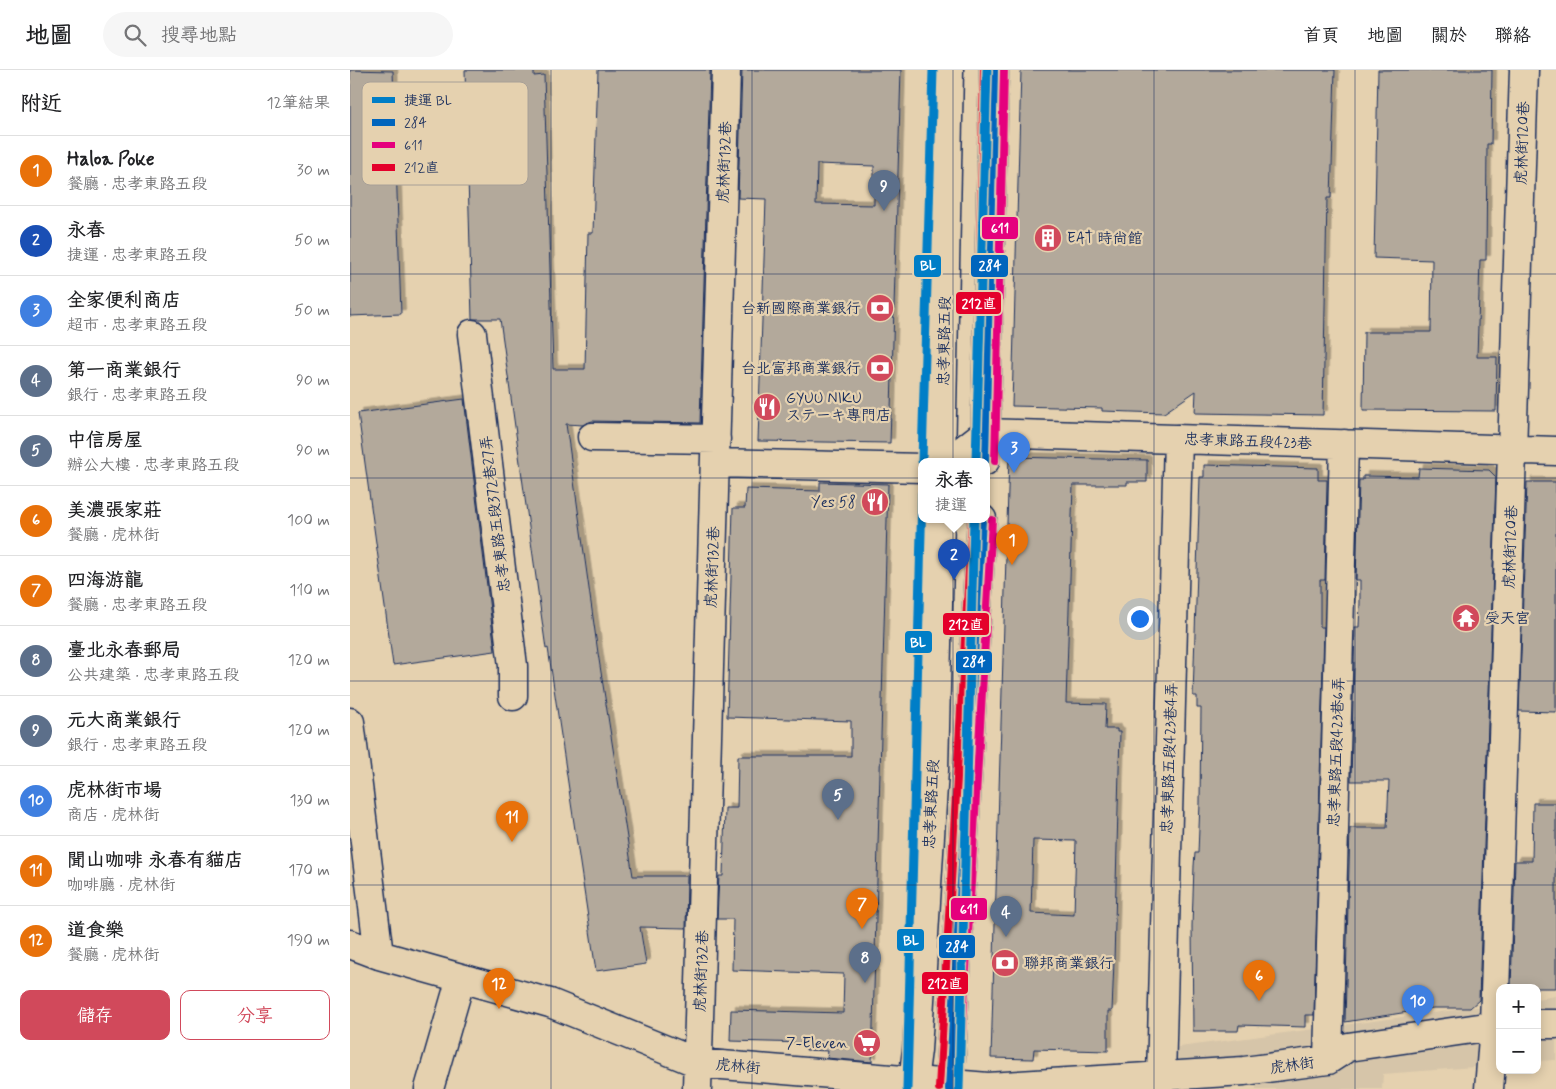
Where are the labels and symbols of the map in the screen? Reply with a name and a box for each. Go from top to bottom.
legend [362,82,528,185]
text: 捷運 BL [404,92,452,110]
street label: 虎林街120巷 [1512,101,1534,185]
text: 284 [404,114,427,132]
street label: 虎林街132巷 [714,121,736,203]
text: 611 [404,137,423,155]
text: 212直 [404,159,439,177]
pin: 9 [868,170,900,211]
line badge: 611 [981,216,1019,240]
text: 611 [991,220,1009,238]
building icon: EAT 時尚館 [1033,223,1063,253]
place label: EAT 時尚館 [1067,229,1142,249]
line badge: BL [913,254,942,278]
line badge: 284 [970,254,1009,278]
text: BL [920,257,936,275]
text: 284 [979,257,1002,275]
line badge: 212直 [955,291,1002,315]
bank icon: 台新國際商業銀行 [865,293,895,323]
text: 212直 [961,295,997,313]
street label: 忠孝東路五段 [934,296,956,386]
place label: 台新國際商業銀行 [741,299,861,319]
bank icon: 台北富邦商業銀行 [865,353,895,383]
place label: 台北富邦商業銀行 [741,359,861,379]
place label: GYUU NIKU ステーキ專門店 [786,389,891,426]
restaurant icon: GYUU NIKU ステーキ專門店 [752,392,782,422]
street label: 忠孝東路五段423巷 [1184,430,1312,454]
pin: 3 [998,432,1030,473]
street label: 忠孝東路五段372巷27弄 [476,434,516,594]
restaurant icon: Yes 58 [860,487,890,517]
place label: Yes 58 [811,493,856,513]
street label: 虎林街120巷 [1500,505,1522,589]
pin: 1 [996,524,1028,565]
street label: 虎林街132巷 [702,526,724,608]
pin: 2 [938,539,970,580]
temple icon: 受天宮 [1451,603,1481,633]
your location [1127,606,1153,632]
place label: 受天宮 [1485,609,1530,629]
line badge: 212直 [942,612,990,636]
text: 212直 [948,616,984,634]
line badge: BL [904,630,933,654]
text: BL [910,634,926,652]
line badge: 284 [955,650,993,674]
text: 284 [963,653,986,671]
street label: 忠孝東路五段423巷6弄 [1324,677,1350,828]
street label: 忠孝東路五段423巷4弄 [1157,682,1183,834]
street label: 忠孝東路五段 [920,759,944,850]
pin: 5 [822,779,854,820]
pin: 11 [496,801,528,842]
pin: 7 [846,888,878,929]
pin: 4 [990,896,1022,937]
line badge: 611 [950,897,988,921]
text: 611 [960,901,978,919]
line badge: BL [896,928,925,952]
street label: 虎林街132巷 [691,930,713,1012]
text: BL [903,932,919,950]
line badge: 284 [938,934,976,959]
text: 284 [946,938,969,956]
pin: 8 [849,942,881,983]
bank icon: 聯邦商業銀行 [990,948,1020,978]
place label: 聯邦商業銀行 [1024,954,1114,974]
pin: 6 [1243,960,1275,1001]
pin: 12 [483,968,515,1009]
line badge: 212直 [921,971,969,995]
text: 212直 [927,975,963,993]
pin: 10 [1402,985,1434,1026]
supermarket icon: 7-Eleven [852,1028,882,1058]
place label: 7-Eleven [786,1034,848,1054]
street label: 虎林街 [1268,1053,1316,1079]
street label: 虎林街 [715,1055,761,1079]

